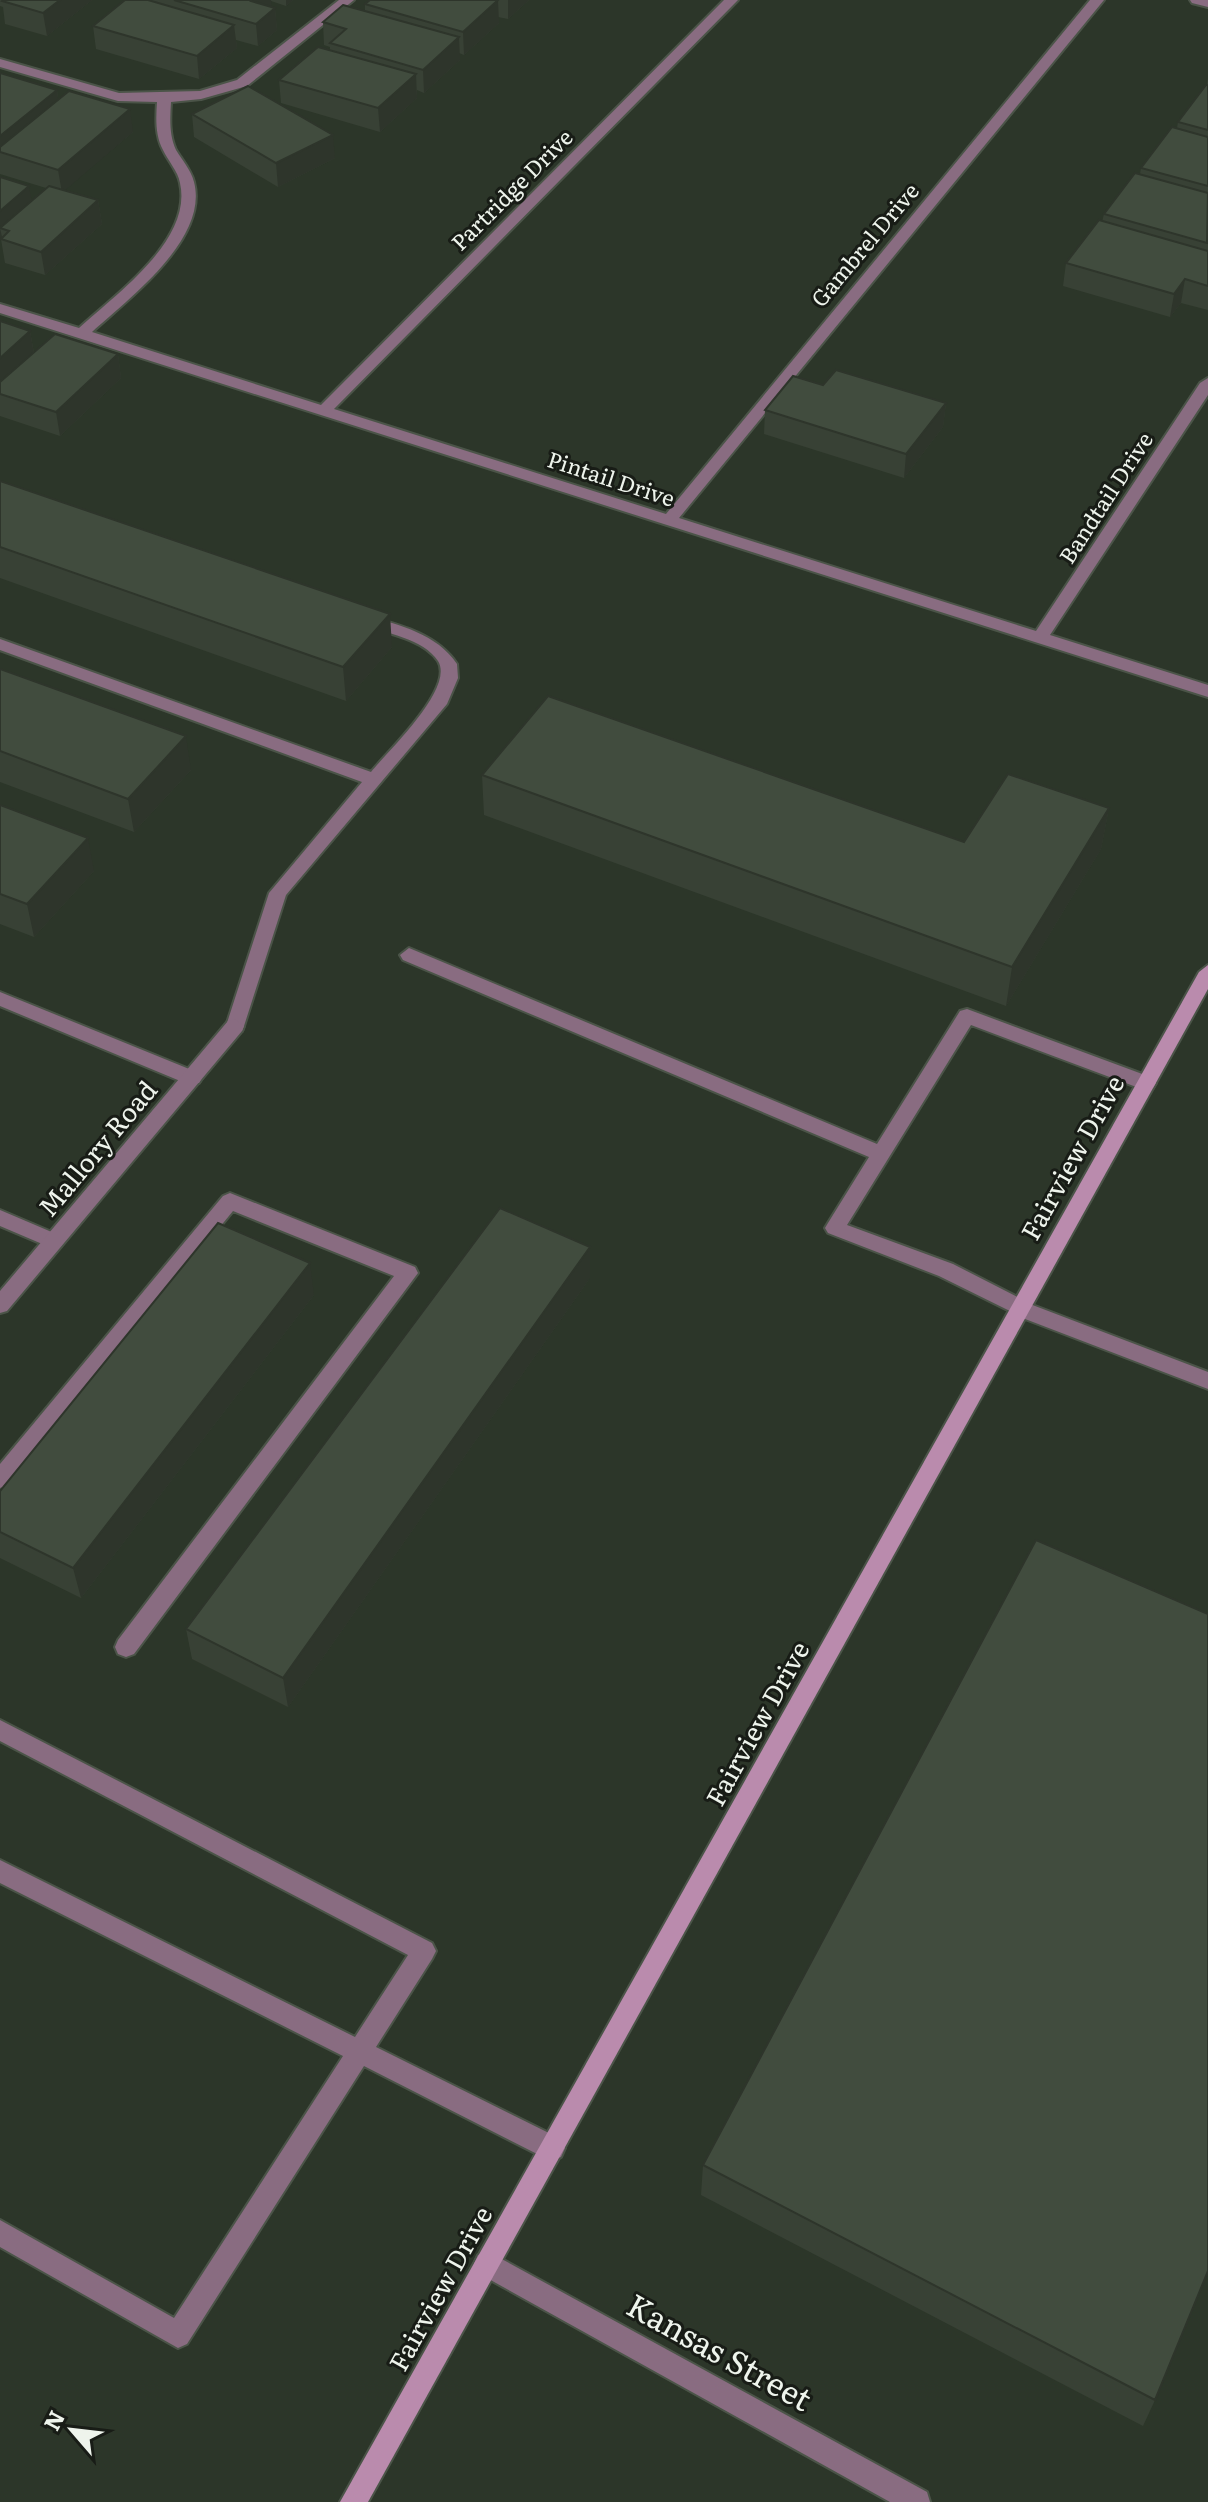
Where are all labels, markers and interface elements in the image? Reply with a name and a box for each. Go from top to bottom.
street label: Partridge Drive [443,121,579,257]
street label: Gambrel Drive [802,175,926,313]
street label: Bandtail Drive [1050,425,1160,570]
street label: Pintail Drive [544,442,679,514]
street label: Fairview Drive [1009,1067,1132,1246]
street label: Mallory Road [27,1071,165,1224]
street label: Fairview Drive [694,1633,817,1812]
street label: Fairview Drive [377,2198,500,2377]
street label: Kansas Street [619,2280,822,2421]
north arrow [32,2390,112,2470]
text: N [34,2404,72,2436]

